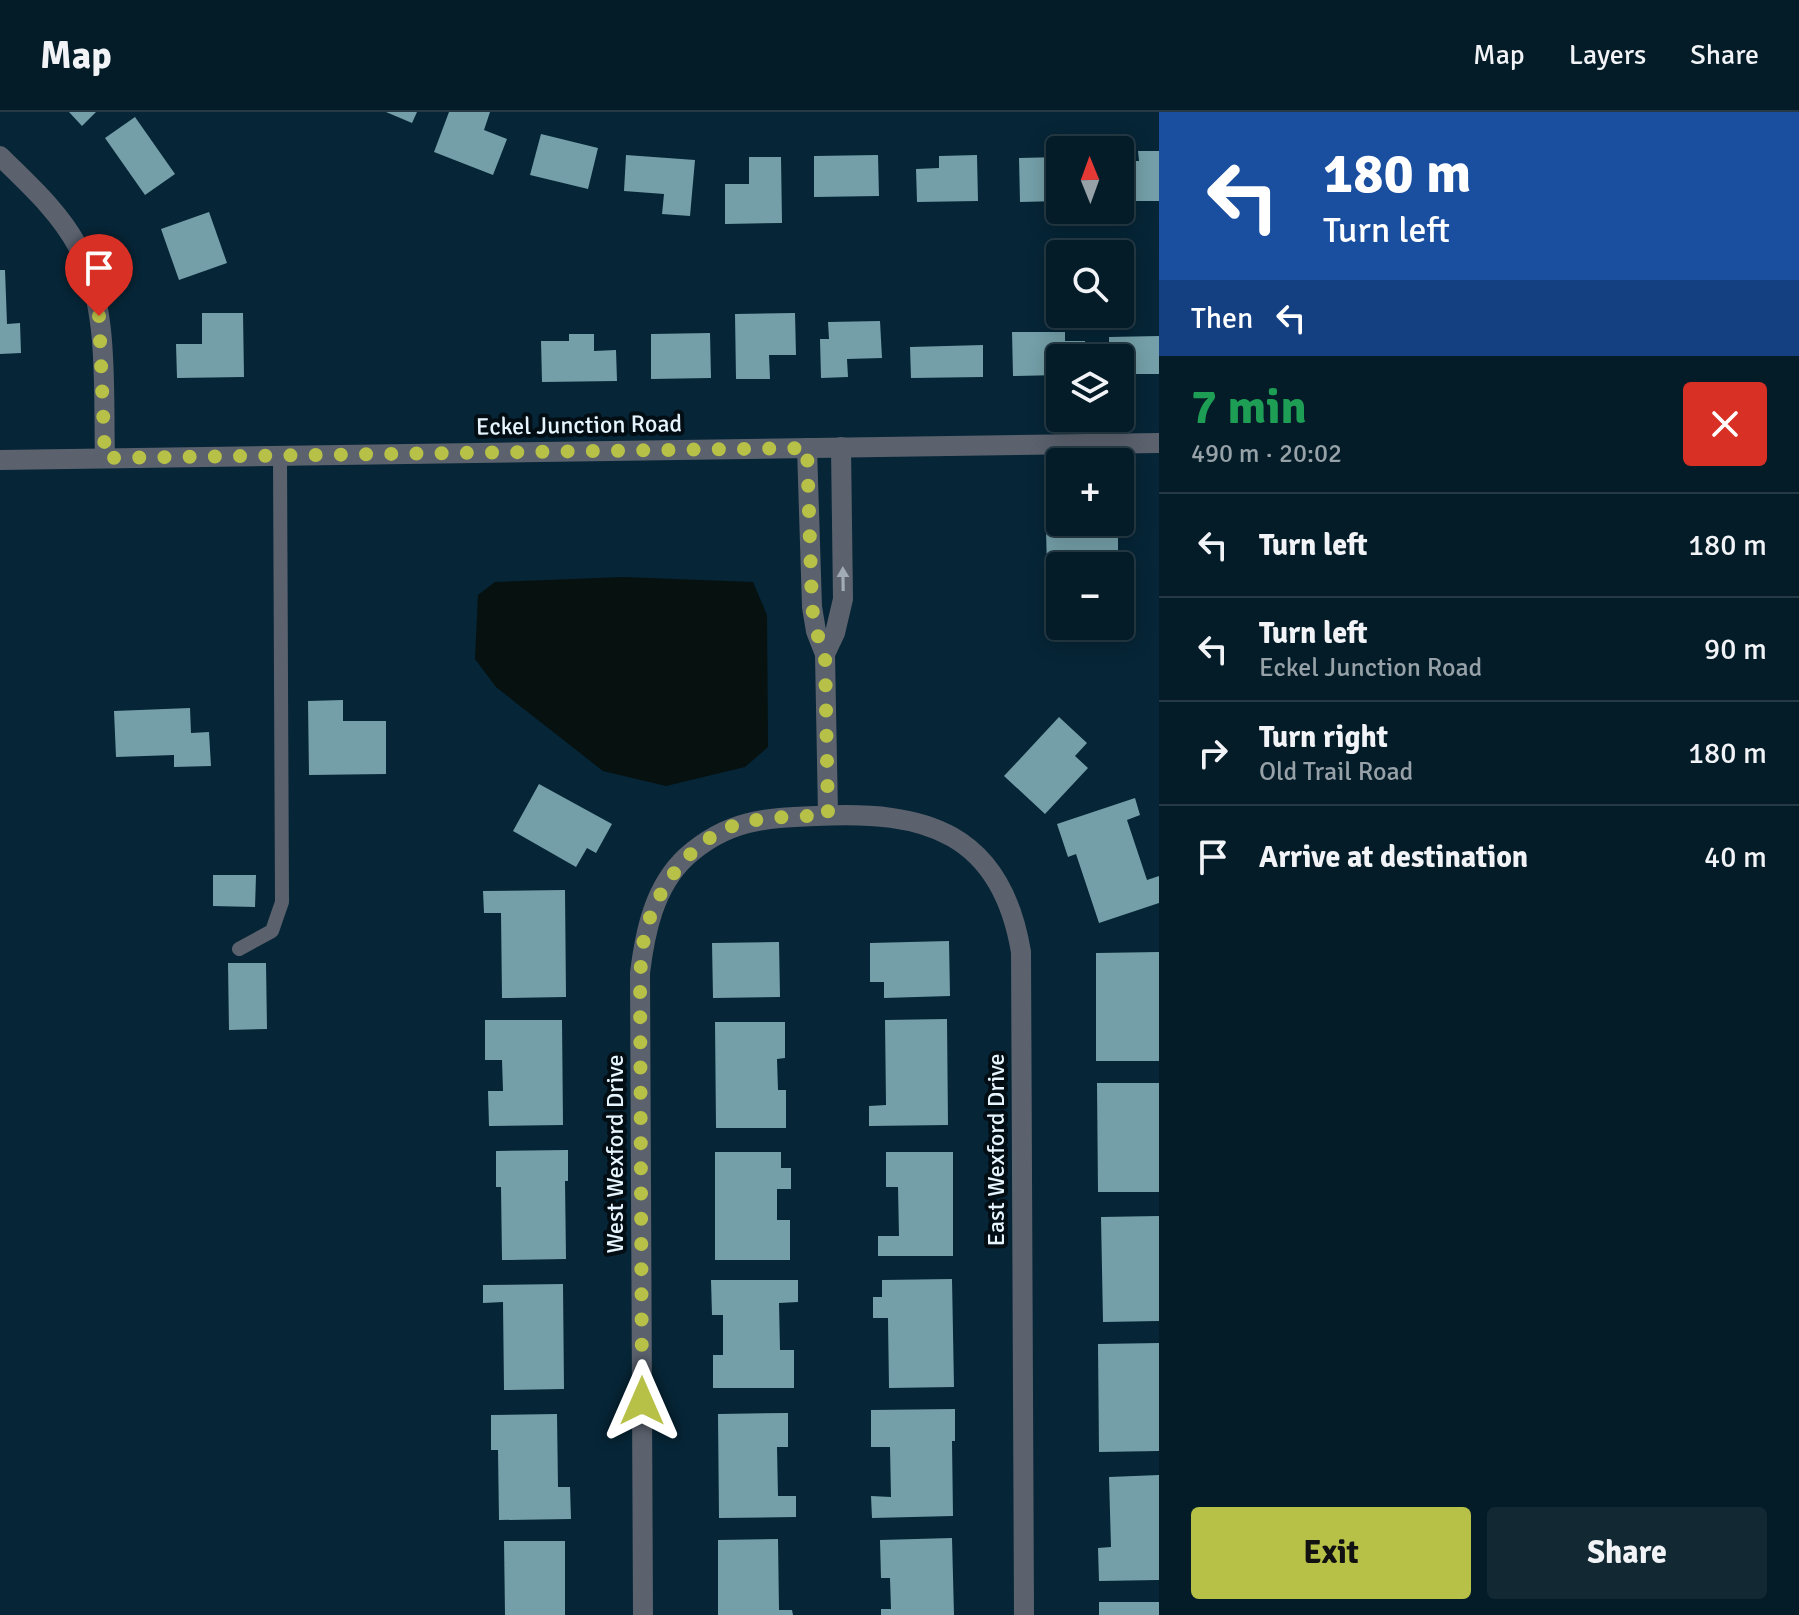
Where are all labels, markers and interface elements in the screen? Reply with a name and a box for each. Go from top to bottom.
text: Map [40,32,112,79]
text: Map [1473,38,1525,72]
text: Layers [1569,38,1646,72]
text: Share [1690,38,1759,72]
north arrow [1046,136,1134,224]
map controls [1046,136,1134,640]
text: 180 m [1323,139,1471,208]
icon: left [1191,144,1295,248]
text: Turn left [1323,208,1450,253]
pin [65,234,133,316]
button: search [1046,240,1134,328]
icon: arrive [77,246,121,290]
icon: left [1269,296,1313,340]
text: Then [1191,300,1253,337]
button: layers [1046,344,1134,432]
text: 7 min [1191,378,1307,437]
button: close [1683,382,1767,466]
street label: Eckel Junction Road [476,408,682,442]
text: 490 m · 20:02 [1191,438,1342,470]
button: + [1046,448,1134,536]
icon: left [1191,523,1235,567]
text: Turn left [1259,527,1368,564]
text: 180 m [1688,527,1767,564]
button: − [1046,552,1134,640]
one-way arrow [837,566,849,591]
text: Turn left [1259,615,1368,652]
icon: left [1191,627,1235,671]
text: 90 m [1704,631,1767,668]
text: Eckel Junction Road [1259,652,1482,684]
text: Turn right [1259,719,1388,756]
icon: right [1191,731,1235,775]
text: 180 m [1688,735,1767,772]
text: Old Trail Road [1259,756,1413,788]
icon: arrive [1191,835,1235,879]
text: Arrive at destination [1259,839,1528,876]
text: 40 m [1704,839,1767,876]
street label: East Wexford Drive [981,1053,1011,1247]
street label: West Wexford Drive [600,1055,630,1253]
position arrow [600,1359,684,1443]
button: Exit [1191,1507,1471,1599]
button: Share [1487,1507,1767,1599]

